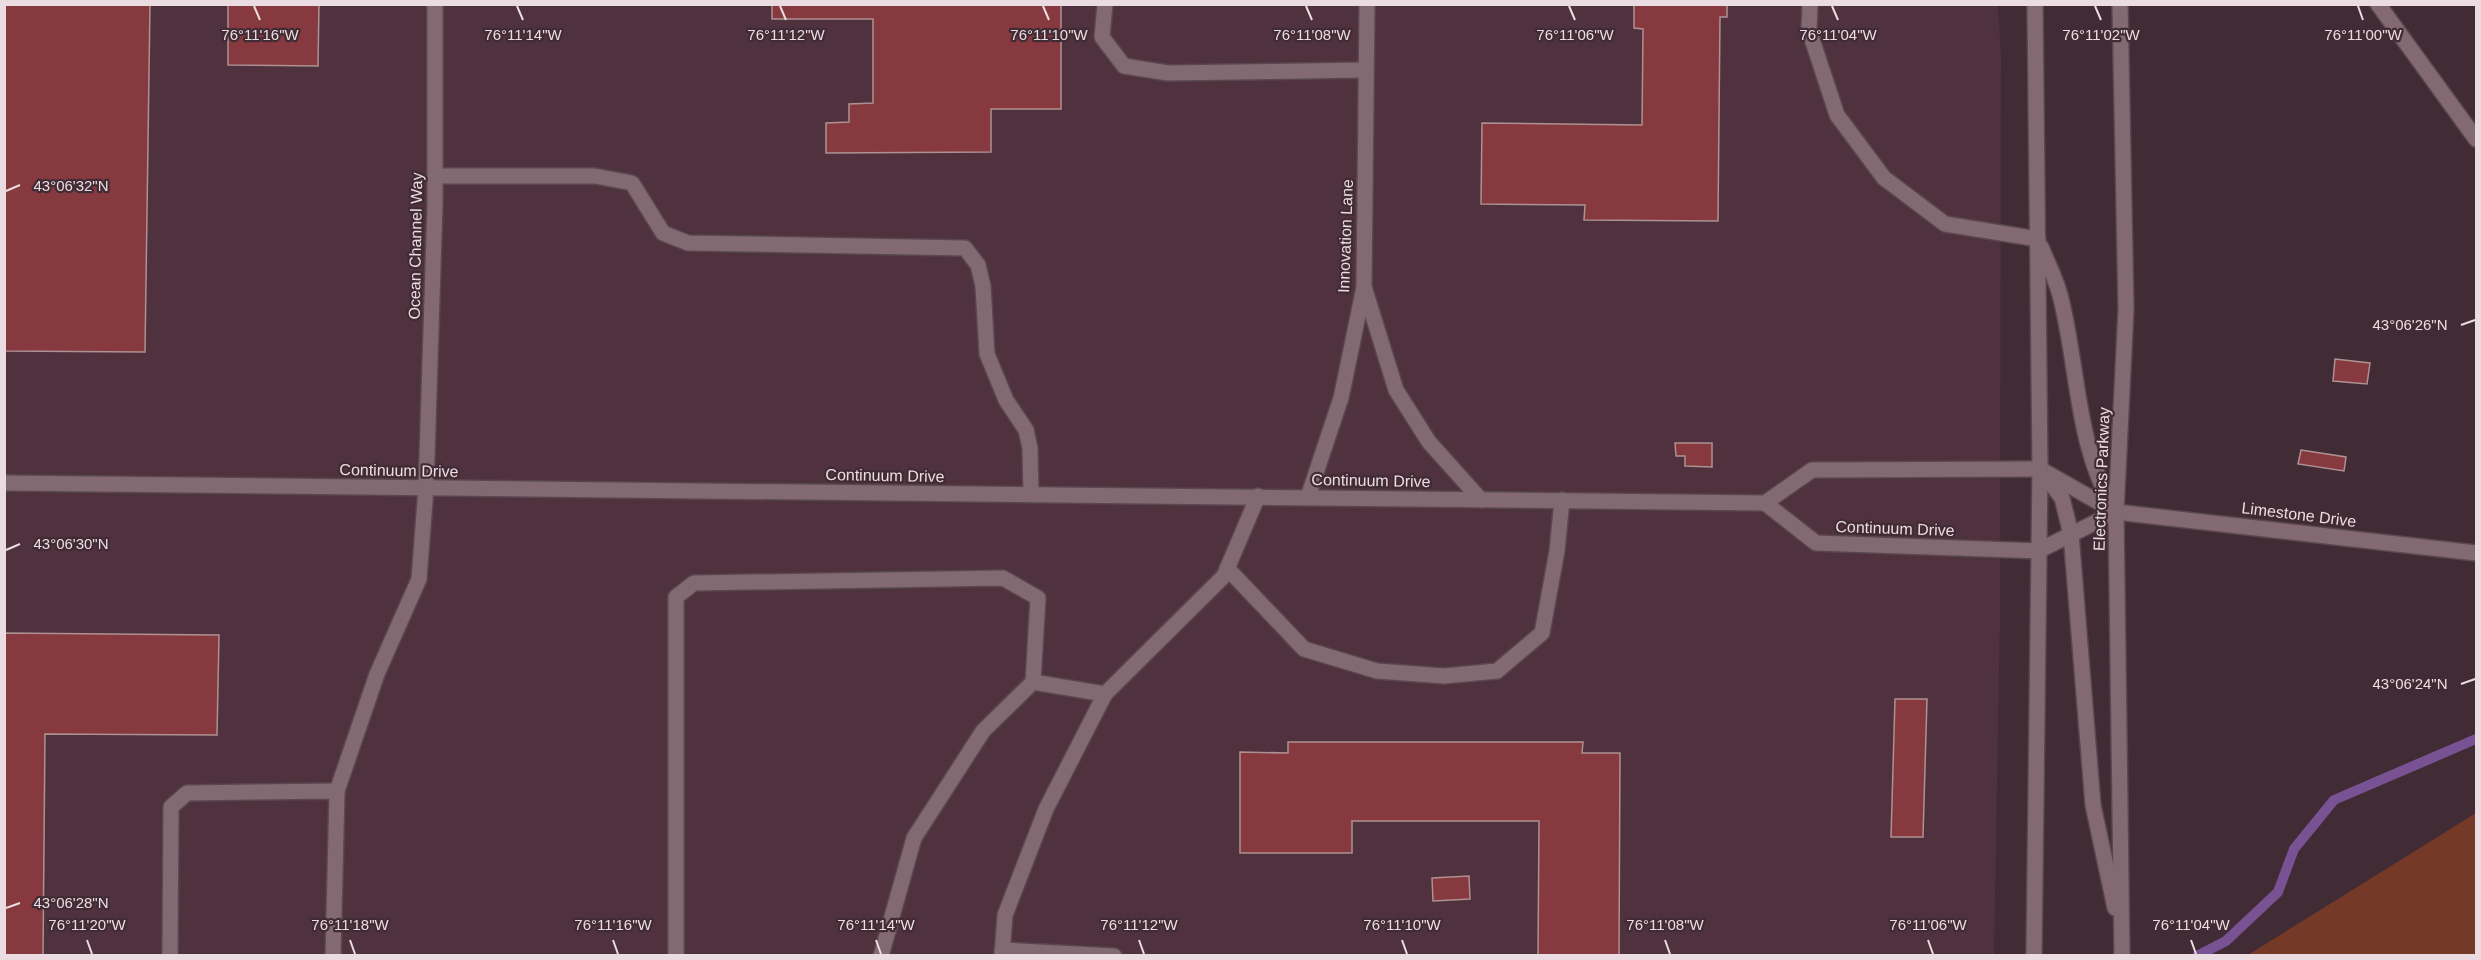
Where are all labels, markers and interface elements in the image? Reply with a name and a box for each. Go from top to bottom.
text: 76°11'16"W [221,26,299,43]
text: 76°11'14"W [484,26,562,43]
text: 76°11'12"W [747,26,825,43]
text: 76°11'10"W [1010,26,1088,43]
text: 76°11'08"W [1273,26,1351,43]
text: 76°11'06"W [1536,26,1614,43]
text: 76°11'04"W [1799,26,1877,43]
text: 76°11'02"W [2062,26,2140,43]
text: 76°11'00"W [2324,26,2402,43]
street label: Ocean Channel Way [406,172,425,320]
text: 43°06'32"N [33,177,109,194]
street label: Innovation Lane [1335,179,1356,293]
text: 43°06'26"N [2372,316,2448,333]
street label: Electronics Parkway [2090,407,2113,551]
street label: Continuum Drive [339,461,459,480]
street label: Continuum Drive [825,466,945,485]
street label: Continuum Drive [1311,471,1431,490]
street label: Limestone Drive [2241,499,2357,530]
street label: Continuum Drive [1835,518,1955,539]
text: 43°06'30"N [33,535,109,552]
text: 43°06'24"N [2372,675,2448,692]
text: 43°06'28"N [33,894,109,911]
text: 76°11'20"W [48,916,126,933]
text: 76°11'18"W [311,916,389,933]
text: 76°11'16"W [574,916,652,933]
text: 76°11'14"W [837,916,915,933]
text: 76°11'12"W [1100,916,1178,933]
text: 76°11'10"W [1363,916,1441,933]
text: 76°11'08"W [1626,916,1704,933]
text: 76°11'06"W [1889,916,1967,933]
text: 76°11'04"W [2152,916,2230,933]

